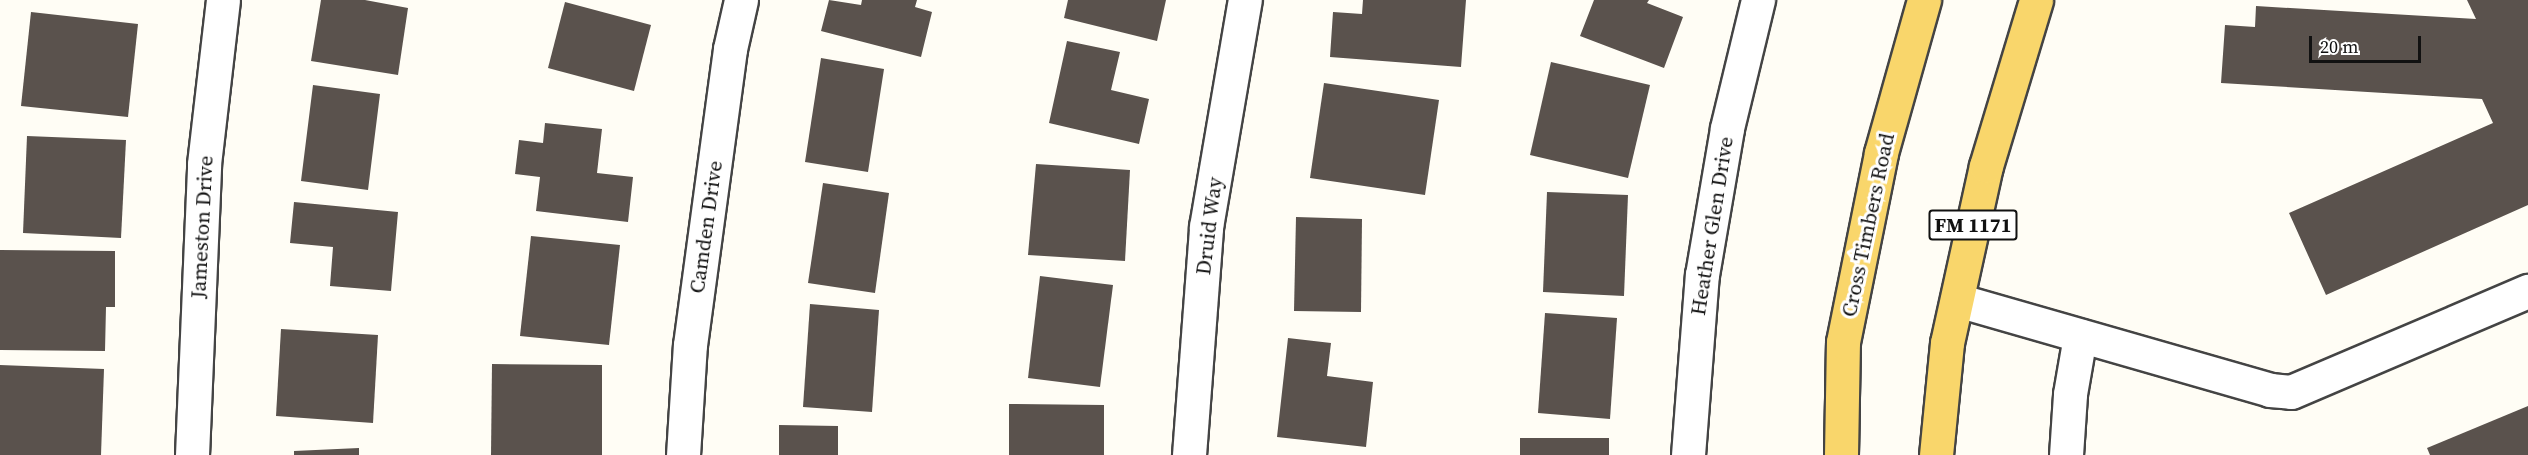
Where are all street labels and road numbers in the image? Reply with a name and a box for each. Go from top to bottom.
street label: Cross Timbers Road [1836,131,1900,319]
street label: Heather Glen Drive [1685,135,1739,317]
street label: Jameston Drive [186,155,218,299]
street label: Camden Drive [684,159,728,295]
street label: Druid Way [1190,175,1228,277]
road number: FM 1171 [1928,208,2018,242]

